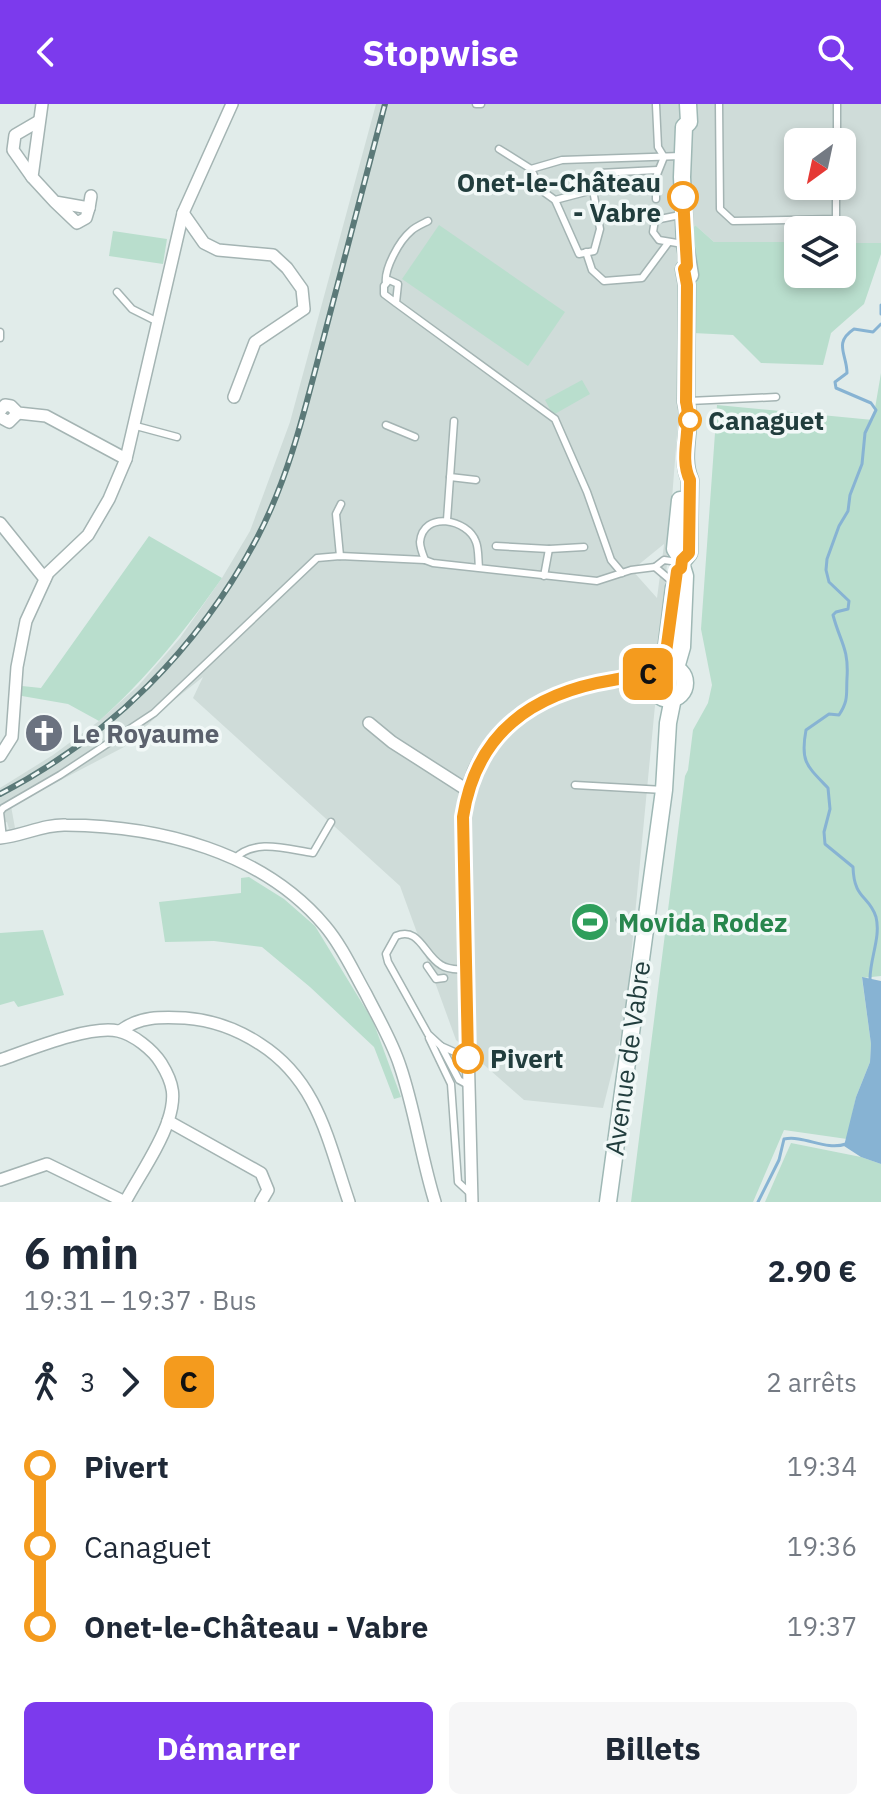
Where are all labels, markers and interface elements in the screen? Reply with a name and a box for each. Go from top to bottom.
text: Stopwise [362,29,519,76]
icon: back [24,30,68,74]
icon: search [813,30,857,74]
north arrow [784,128,856,200]
map controls [784,128,856,288]
place label: Onet-le-Château - Vabre [457,165,661,229]
marker: Onet-le-Château - Vabre [668,182,698,212]
button: layers [784,216,856,288]
place label: Canaguet [708,403,824,437]
marker: Canaguet [679,409,701,431]
line badge: C [622,648,674,700]
text: C [639,655,657,692]
church icon: Le Royaume [23,712,65,754]
place label: Le Royaume [72,716,219,750]
sports icon: Movida Rodez [569,901,611,943]
place label: Movida Rodez [618,905,787,939]
street label: Avenue de Vabre [597,959,657,1157]
place label: Pivert [490,1041,563,1075]
marker: Pivert [453,1043,483,1073]
text: 6 min [24,1224,139,1281]
text: 2.90 € [768,1251,857,1290]
text: 19:31 – 19:37 · Bus [24,1283,257,1317]
icon: walk [24,1360,68,1404]
icon: forward [108,1360,152,1404]
text: C [180,1363,198,1400]
text: 3 [80,1365,96,1399]
text: 2 arrêts [766,1365,857,1399]
text: Pivert [84,1447,169,1486]
text: 19:34 [787,1449,857,1483]
text: Canaguet [84,1527,211,1566]
text: 19:36 [787,1529,857,1563]
text: Onet-le-Château - Vabre [84,1607,428,1646]
text: 19:37 [787,1609,857,1643]
button: Démarrer [24,1702,433,1794]
button: Billets [449,1702,857,1794]

